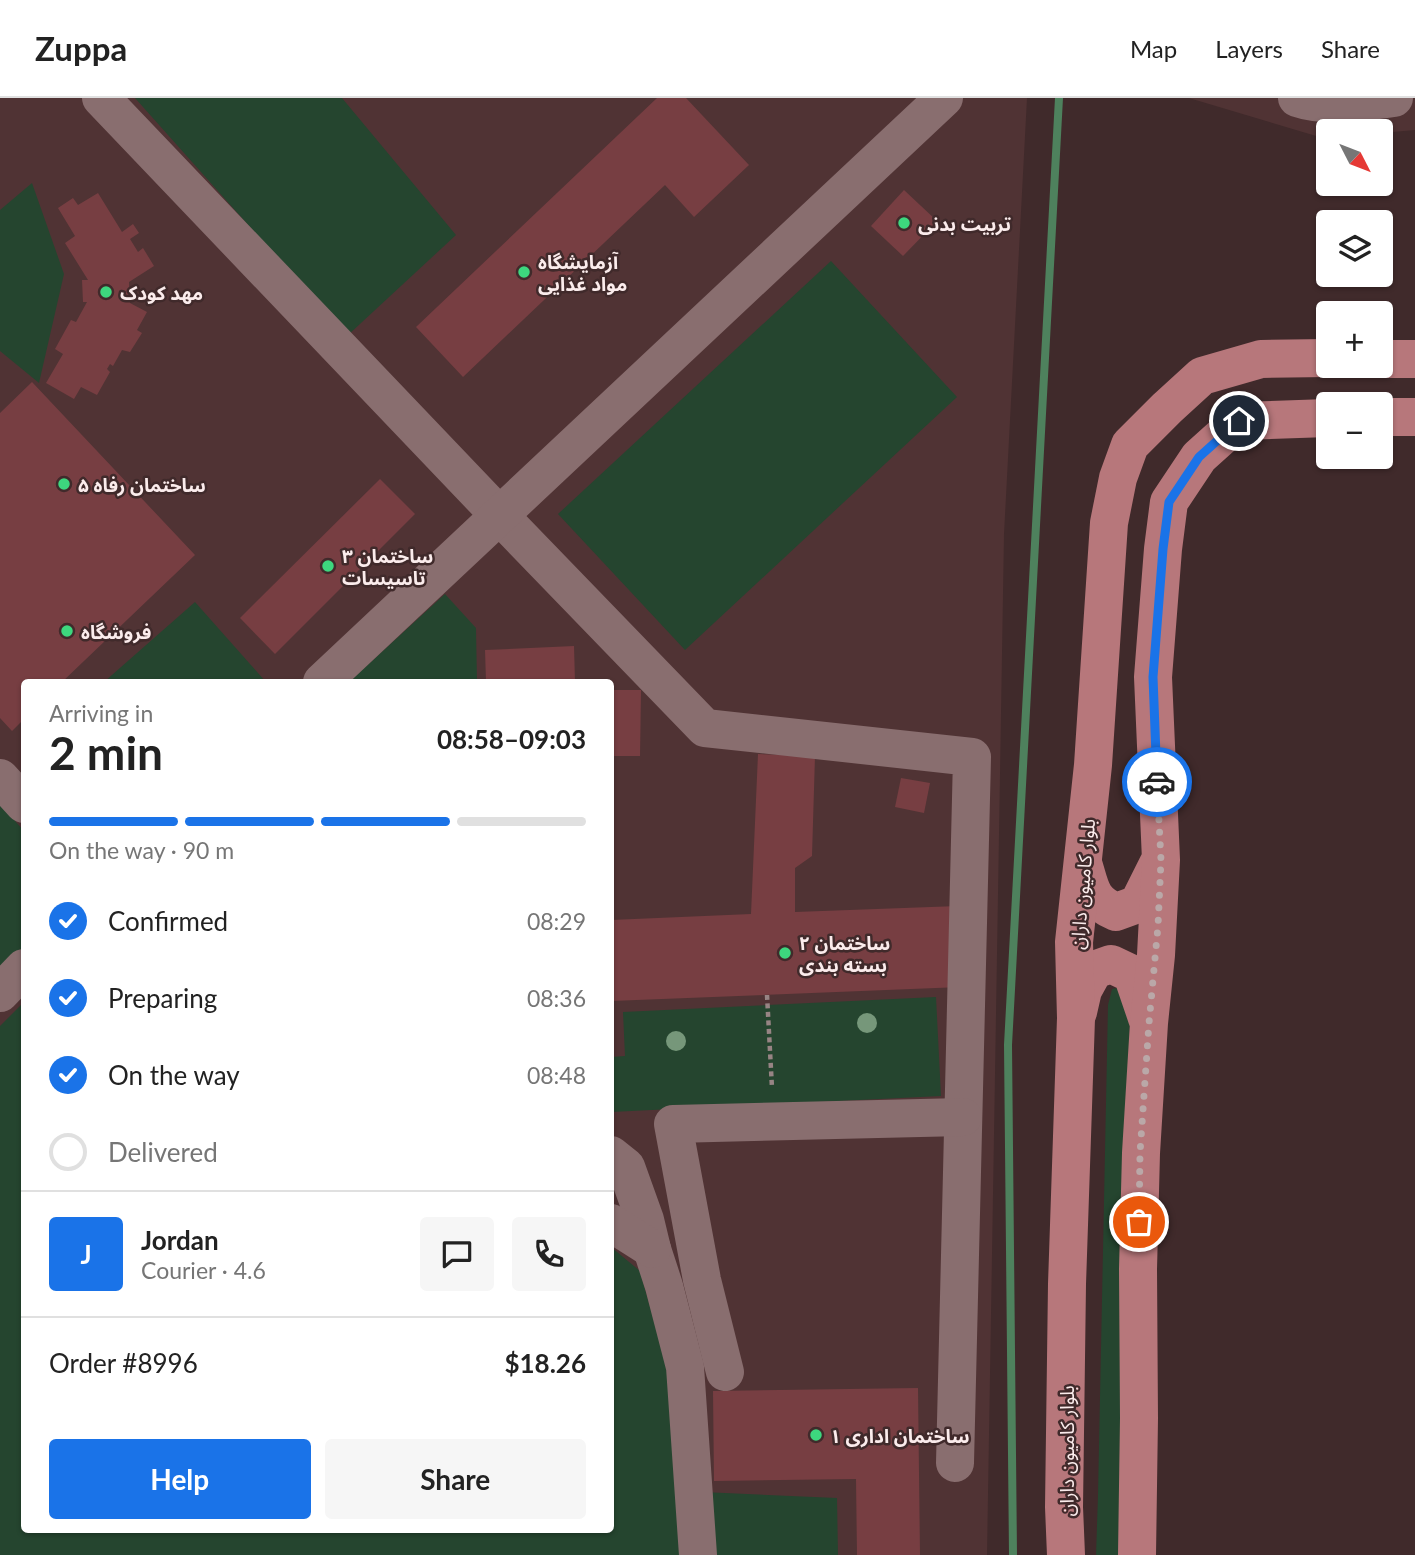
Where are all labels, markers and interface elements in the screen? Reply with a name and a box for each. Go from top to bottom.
text: Zuppa [35,28,127,68]
text: Map [1130,34,1177,63]
text: Layers [1215,34,1283,63]
text: Share [1321,34,1380,63]
north arrow [1316,119,1393,196]
map controls [1316,119,1393,469]
button: layers [1316,210,1393,287]
place label: تربیت بدنی [918,212,1011,236]
marker: تربیت بدنی [896,215,912,231]
place label: آزمایشگاه مواد غذایی [538,250,627,295]
marker: آزمایشگاه مواد غذایی [516,264,532,280]
place label: مهد کودک [120,281,203,304]
marker: مهد کودک [98,284,114,300]
button: + [1316,301,1393,378]
pin [1209,391,1269,451]
button: − [1316,392,1393,469]
icon: home [1220,402,1258,440]
place label: ۵ ساختمان رفاه [78,473,206,497]
marker: ۵ ساختمان رفاه [56,476,72,492]
place label: ۳ ساختمان تاسیسات [342,544,433,589]
marker: ۳ ساختمان تاسیسات [320,558,336,574]
place label: فروشگاه [81,620,151,644]
marker: فروشگاه [59,623,75,639]
text: Arriving in [49,699,153,727]
text: 08:58–09:03 [437,723,586,755]
text: 2 min [49,725,163,780]
courier [1122,747,1192,817]
icon: car [1138,763,1176,801]
street label: بلوار کامیون داران [1065,818,1100,950]
text: On the way · 90 m [49,836,234,864]
icon: check [49,902,87,940]
text: Confirmed [108,905,228,937]
text: 08:29 [527,907,586,935]
place label: ۲ ساختمان بسته بندی [799,931,890,976]
marker: ۲ ساختمان بسته بندی [777,945,793,961]
icon: check [49,979,87,1017]
text: Preparing [108,982,217,1014]
text: 08:36 [527,984,586,1012]
icon: check [49,1056,87,1094]
text: On the way [108,1059,240,1091]
text: 08:48 [527,1061,586,1089]
text: Delivered [108,1136,218,1168]
pin [1109,1192,1169,1252]
icon: bag [1120,1203,1158,1241]
button: chat [420,1217,494,1291]
button: phone [512,1217,586,1291]
text: Jordan [141,1224,219,1256]
text: J [80,1238,92,1270]
text: Courier · 4.6 [141,1256,266,1284]
text: Order #8996 [49,1347,198,1379]
text: $18.26 [504,1347,586,1379]
street label: بلوار کامیون داران [1055,1385,1079,1517]
place label: ۱ ساختمان اداری [830,1424,969,1448]
marker: ۱ ساختمان اداری [808,1427,824,1443]
button: Help [49,1439,311,1519]
button: Share [325,1439,586,1519]

